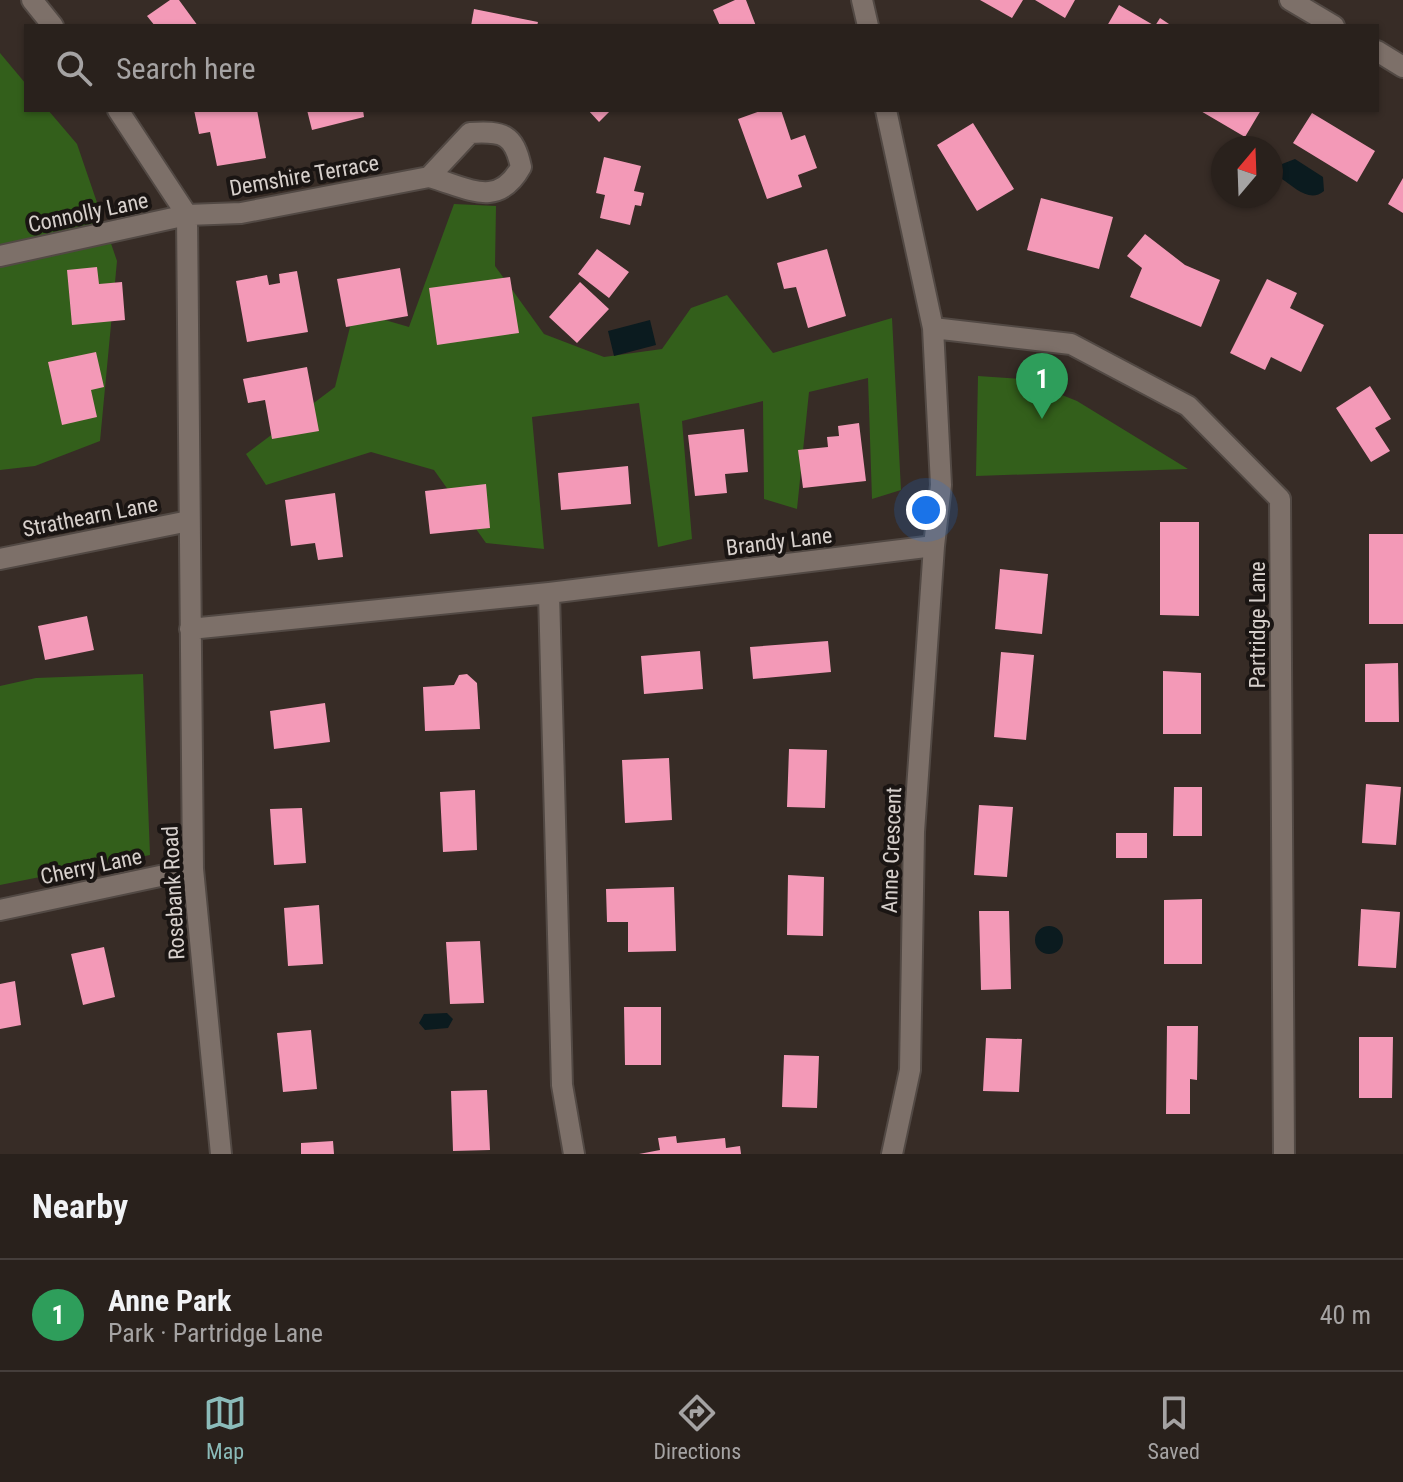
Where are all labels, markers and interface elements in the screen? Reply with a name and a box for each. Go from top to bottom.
search box [24,24,1379,112]
icon: search [52,46,96,90]
text: Search here [116,51,256,86]
north arrow [1211,136,1283,208]
street label: Demshire Terrace [227,150,381,201]
street label: Connolly Lane [26,188,150,237]
pin: 1 [1016,353,1068,419]
your location [906,490,946,530]
street label: Strathearn Lane [20,491,160,542]
street label: Brandy Lane [725,523,833,560]
street label: Partridge Lane [1245,561,1270,689]
street label: Anne Crescent [877,786,906,914]
street label: Rosebank Road [158,825,189,961]
street label: Cherry Lane [38,844,144,889]
text: Nearby [32,1186,128,1226]
text: Anne Park [108,1283,231,1318]
text: 1 [51,1300,65,1330]
text: 40 m [1320,1300,1371,1330]
text: Park · Partridge Lane [108,1318,323,1348]
tab: Map [203,1391,247,1464]
tab: Directions [653,1391,741,1464]
tab: Saved [1148,1391,1200,1464]

